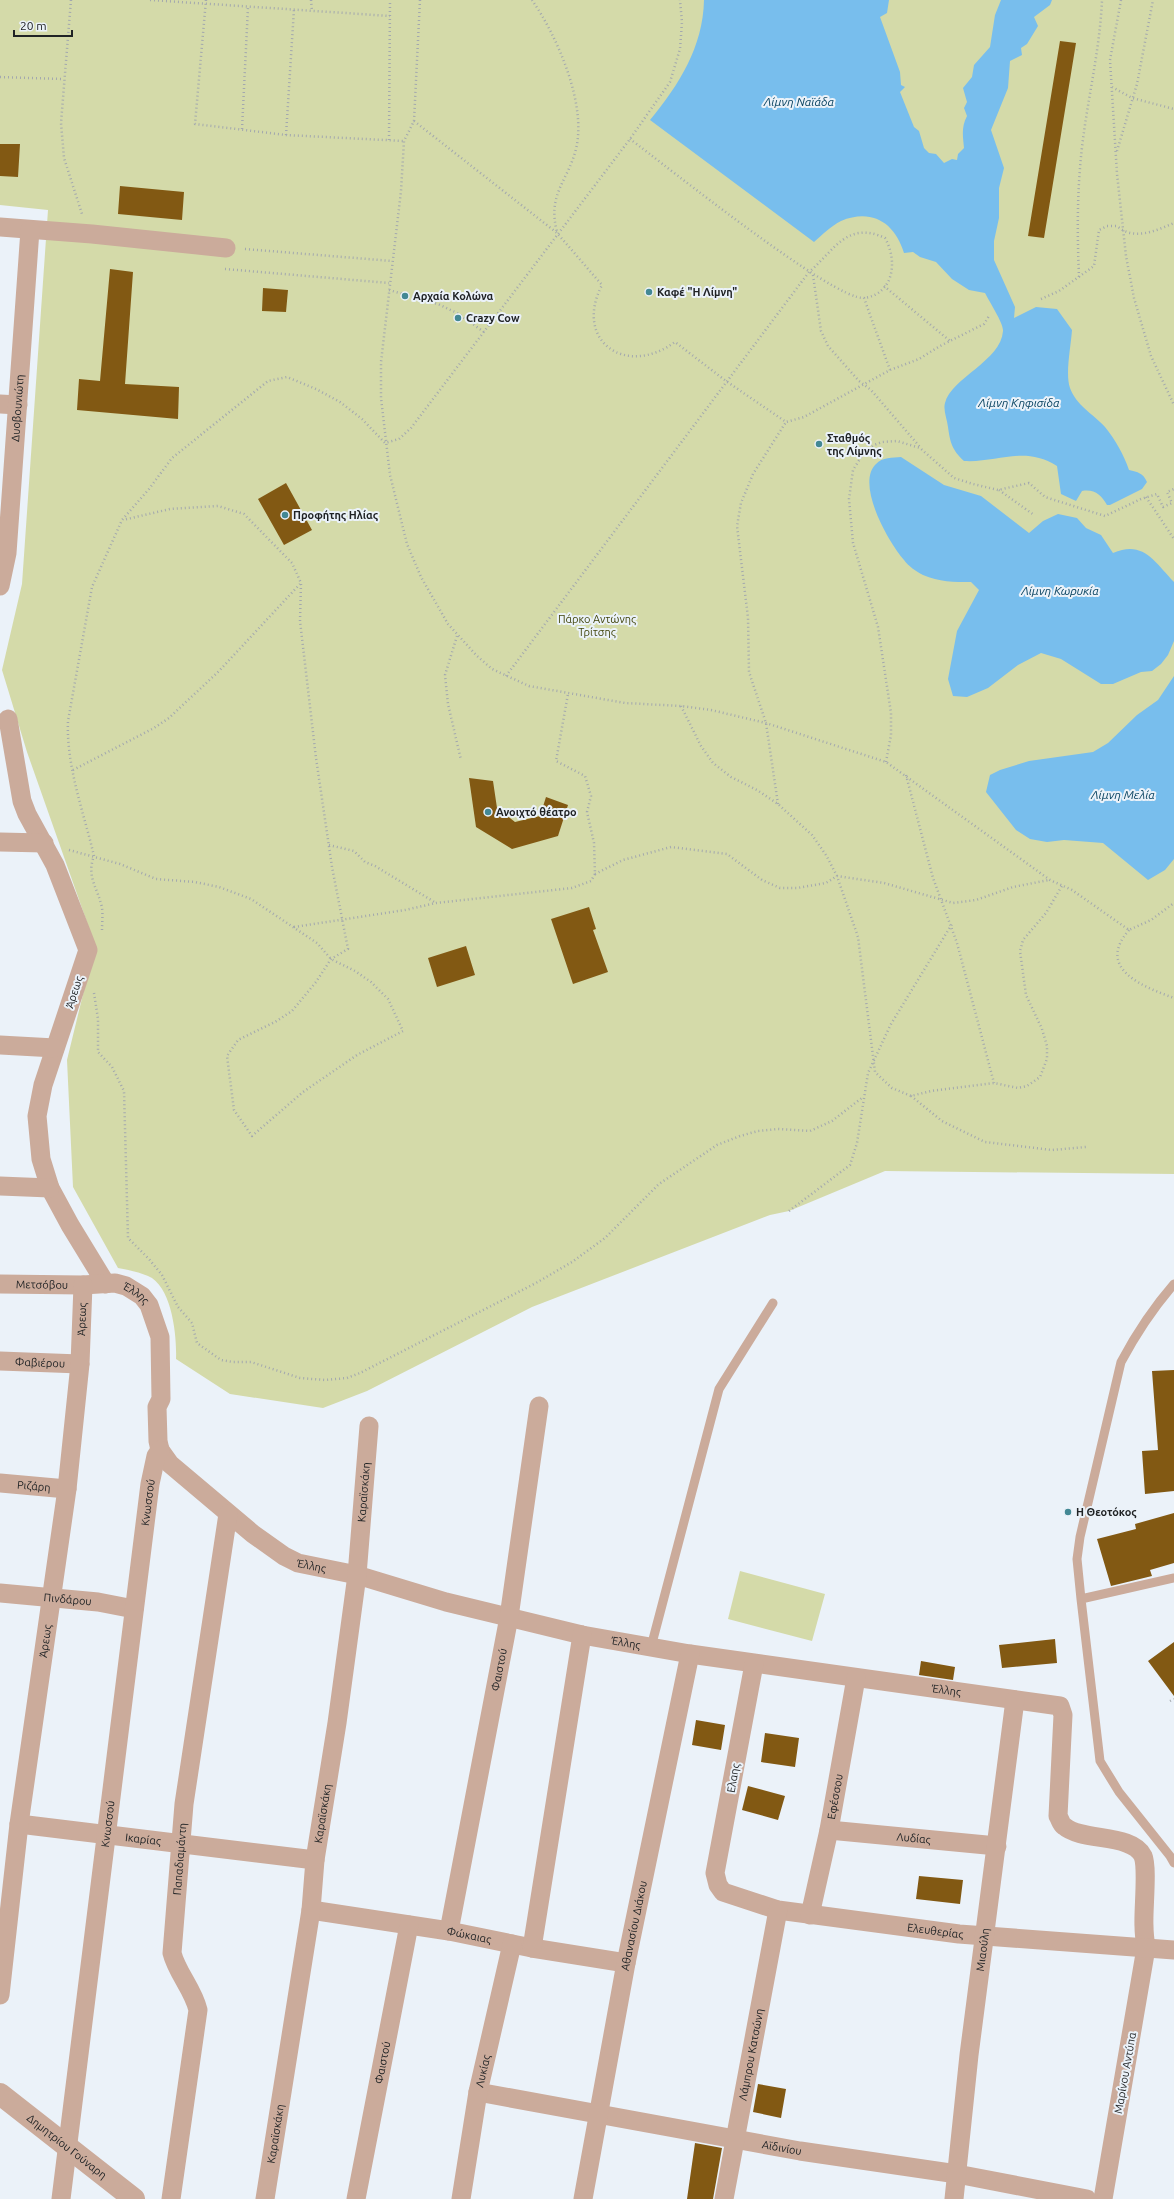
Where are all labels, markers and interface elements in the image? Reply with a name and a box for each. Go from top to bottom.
scale bar [14,12,72,38]
text: 20 m [20,19,47,32]
water label: Λίμνη Ναϊάδα [763,95,835,108]
place label: Καφέ "Η Λίμνη" [657,286,737,298]
marker: Καφέ "Η Λίμνη" [644,287,654,297]
place label: Αρχαία Κολώνα [413,290,494,302]
marker: Αρχαία Κολώνα [400,291,410,301]
place label: Crazy Cow [466,312,520,324]
marker: Crazy Cow [453,313,463,323]
street label: Δυοβουνιώτη [9,374,26,442]
water label: Λίμνη Κηφισίδα [977,396,1060,409]
place label: Σταθμός της Λίμνης [827,432,882,458]
marker: Σταθμός της Λίμνης [814,439,824,449]
place label: Προφήτης Ηλίας [293,509,379,522]
marker: Προφήτης Ηλίας [280,510,290,520]
water label: Λίμνη Κωρυκία [1020,584,1099,597]
park label: Πάρκο Αντώνης Τρίτσης [558,613,636,639]
water label: Λίμνη Μελία [1090,788,1155,801]
place label: Ανοιχτό θέατρο [496,806,577,818]
marker: Ανοιχτό θέατρο [483,807,493,817]
street label: Άρεως [63,974,86,1010]
street label: Μετσόβου [16,1278,68,1291]
street label: Έλλης [120,1279,152,1307]
street label: Άρεως [75,1302,89,1336]
street label: Φαβιέρου [15,1356,65,1369]
street label: Καραϊσκάκη [355,1462,372,1523]
street label: Κνωσσού [139,1478,157,1527]
street label: Ριζάρη [17,1479,51,1494]
place label: Η Θεοτόκος [1076,1506,1137,1519]
marker: Η Θεοτόκος [1063,1507,1073,1517]
street label: Έλλης [295,1557,327,1576]
street label: Πινδάρου [43,1591,92,1607]
street label: Άρεως [37,1624,55,1658]
street label: Έλλης [609,1634,642,1652]
street label: Φαιστού [489,1647,509,1692]
street label: Έλλης [930,1682,962,1699]
street label: Ελαης [725,1762,742,1794]
street label: Εφέσσου [825,1773,845,1820]
street label: Καραϊσκάκη [312,1783,333,1844]
street label: Κνωσσού [99,1800,117,1848]
street label: Παπαδιαμάντη [171,1822,188,1896]
street label: Λυδίας [896,1830,931,1847]
street label: Ικαρίας [125,1831,162,1848]
street label: Αθανασίου Διάκου [619,1880,649,1972]
street label: Ελευθερίας [906,1921,964,1941]
street label: Φώκαιας [446,1925,492,1946]
street label: Μιαούλη [974,1927,991,1972]
street label: Λάμπρου Κατσώνη [737,2007,765,2102]
street label: Μαρίνου Αντύπα [1112,2031,1138,2115]
street label: Φαιστού [372,2040,392,2085]
street label: Λυκίας [473,2053,493,2089]
street label: Καραϊσκάκη [265,2103,286,2164]
street label: Δημητρίου Γούναρη [25,2112,109,2181]
street label: Αϊδινίου [761,2138,803,2157]

